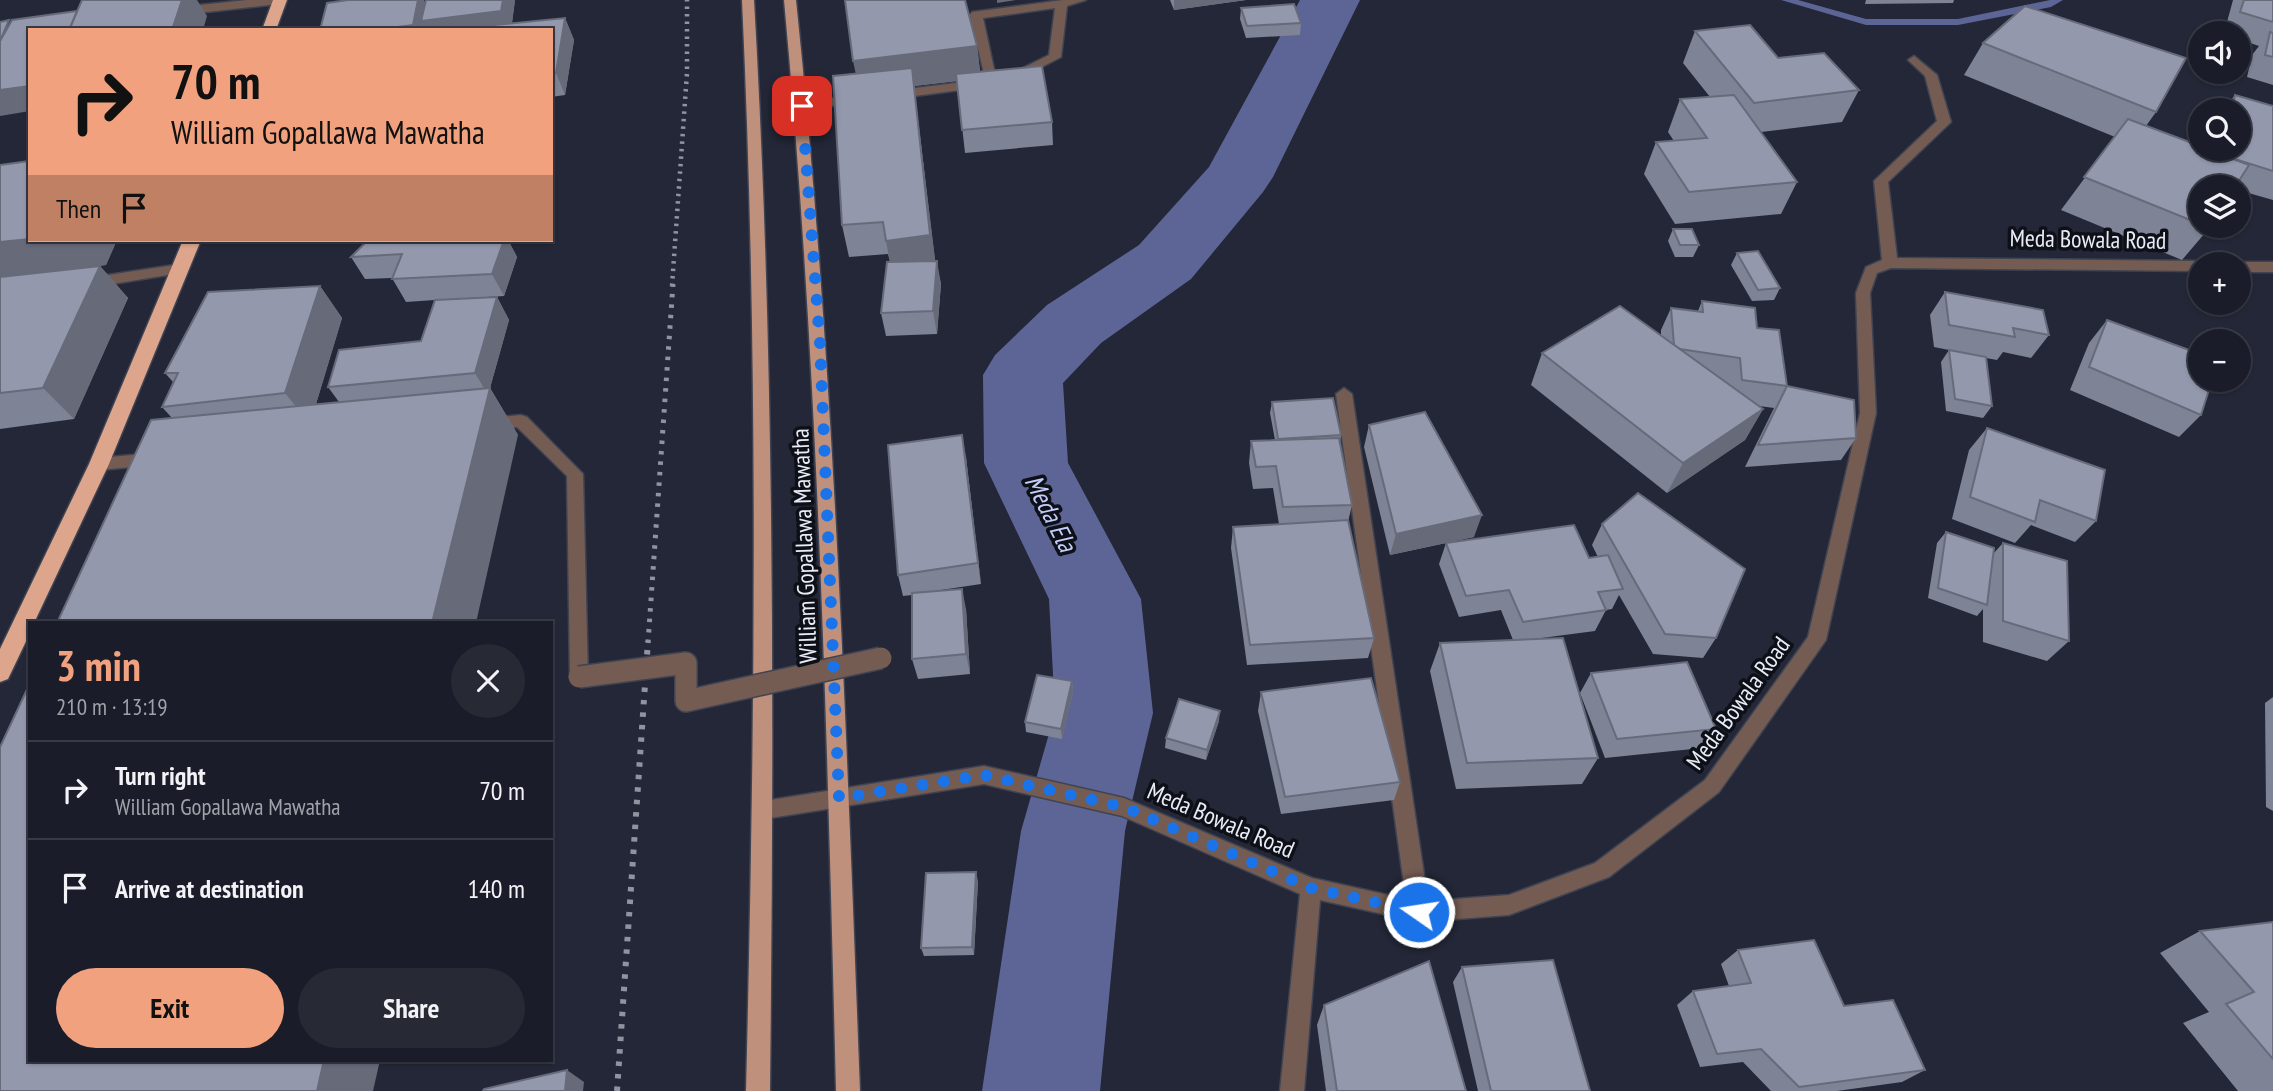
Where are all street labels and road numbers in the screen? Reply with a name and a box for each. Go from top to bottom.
street label: Meda Bowala Road [2009,222,2167,256]
street label: William Gopallawa Mawatha [784,428,824,664]
street label: Meda Bowala Road [1679,630,1797,776]
street label: Meda Bowala Road [1143,775,1299,865]

